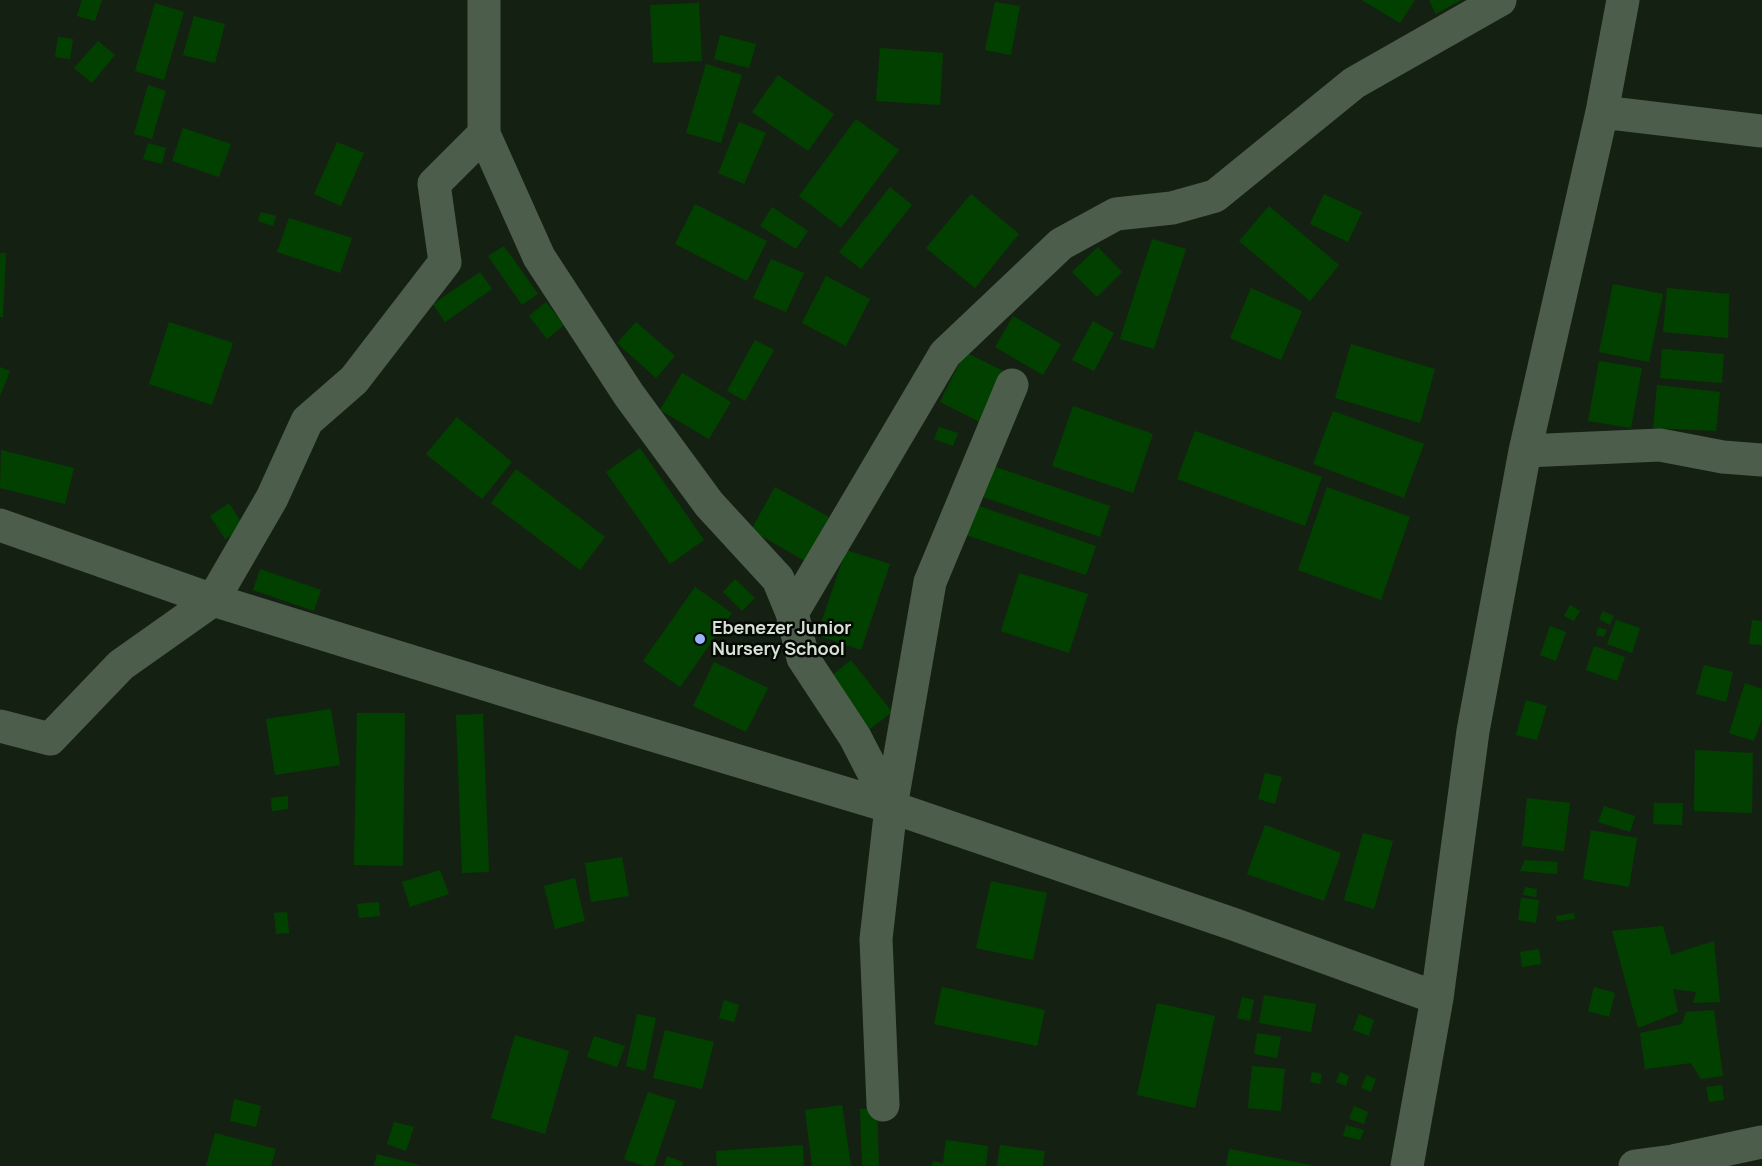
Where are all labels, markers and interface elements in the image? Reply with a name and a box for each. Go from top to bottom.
place label: Ebenezer Junior Nursery School [712,618,852,660]
marker: Ebenezer Junior Nursery School [693,632,707,646]

